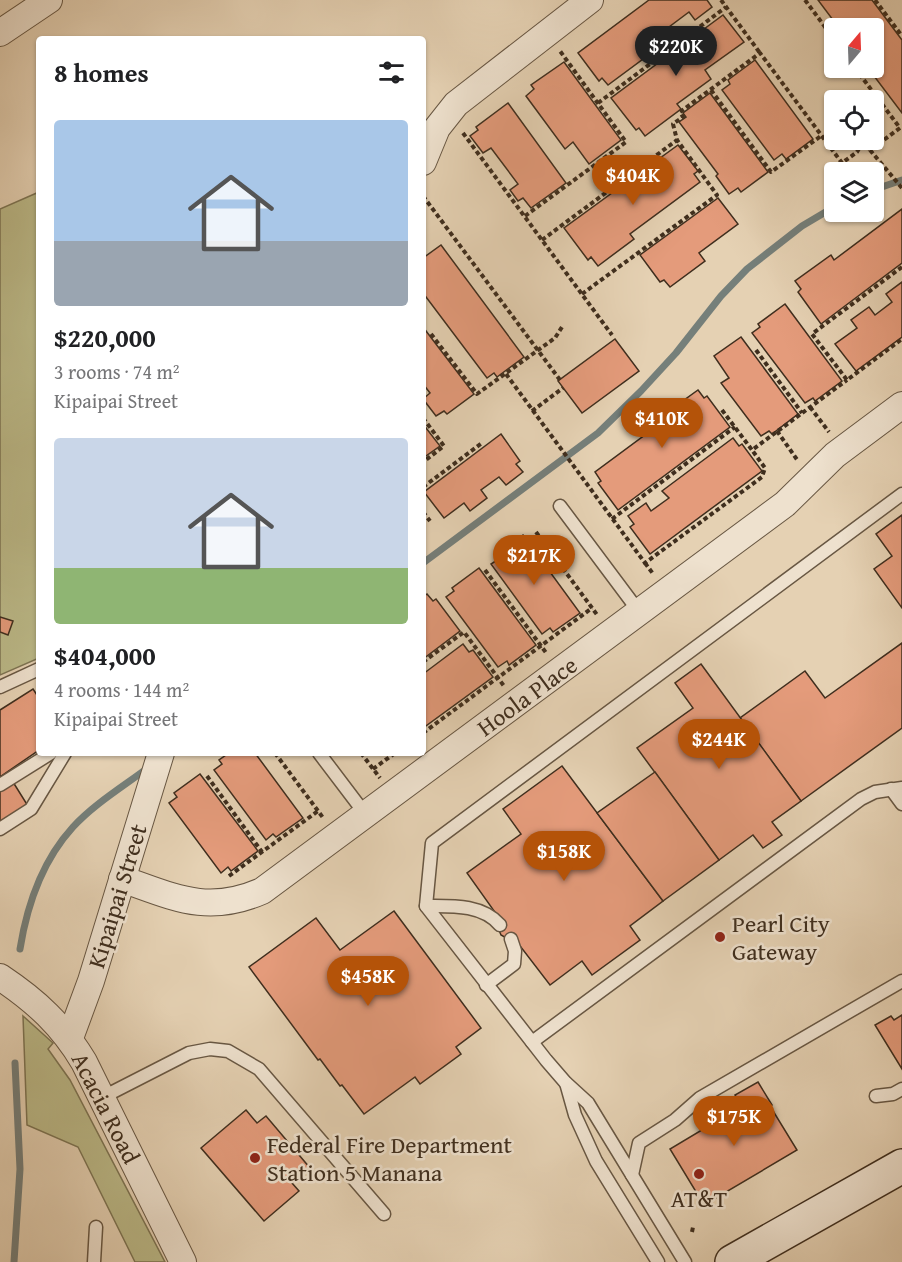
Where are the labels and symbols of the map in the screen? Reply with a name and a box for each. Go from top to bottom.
north arrow [824,18,884,78]
pin: $220K [634,26,718,77]
pin: $404K [591,155,675,206]
pin: $410K [620,398,704,449]
pin: $217K [492,535,576,586]
street label: Hoola Place [470,648,584,744]
pin: $244K [677,719,761,770]
street label: Kipaipai Street [78,819,156,972]
pin: $158K [522,831,606,882]
place label: Pearl City Gateway [732,906,830,969]
marker: Pearl City Gateway [713,930,727,944]
pin: $458K [326,956,410,1007]
street label: Acacia Road [63,1046,149,1170]
pin: $175K [692,1096,776,1147]
place label: Federal Fire Department Station 5 Manana [267,1127,512,1190]
marker: Federal Fire Department Station 5 Manana [248,1151,262,1165]
marker: AT&T [692,1167,706,1181]
place label: AT&T [671,1181,727,1216]

